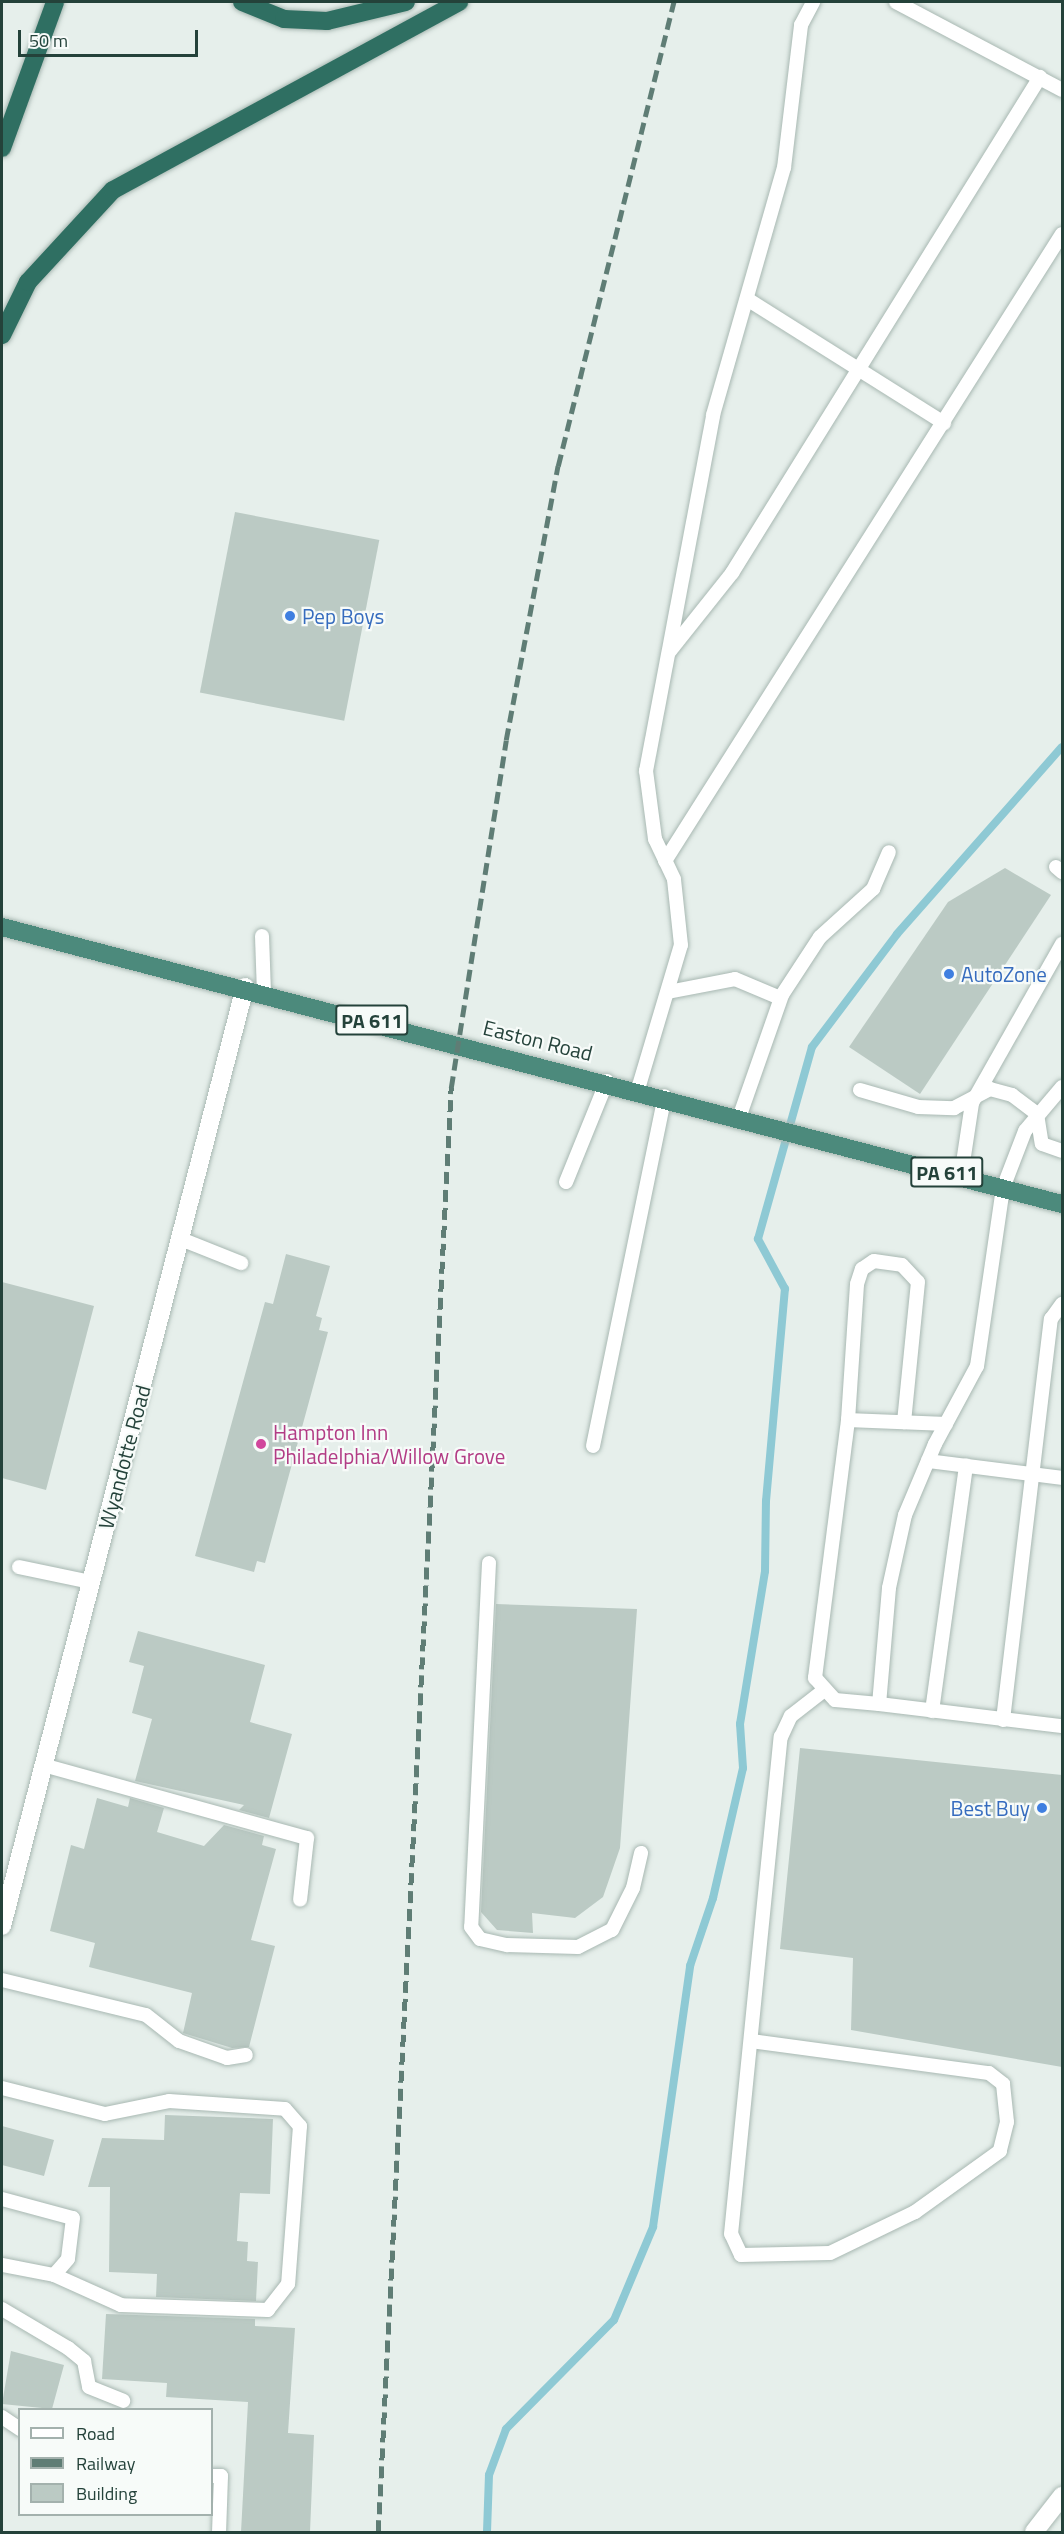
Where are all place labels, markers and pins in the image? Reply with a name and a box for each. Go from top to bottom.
place label: Pep Boys [302,603,384,629]
marker: Pep Boys [283,609,297,623]
place label: AutoZone [961,961,1047,987]
marker: AutoZone [942,967,956,981]
place label: Hampton Inn Philadelphia/Willow Grove [273,1419,505,1469]
marker: Hampton Inn Philadelphia/Willow Grove [254,1437,268,1451]
place label: Best Buy [950,1795,1030,1821]
marker: Best Buy [1035,1801,1049,1815]

